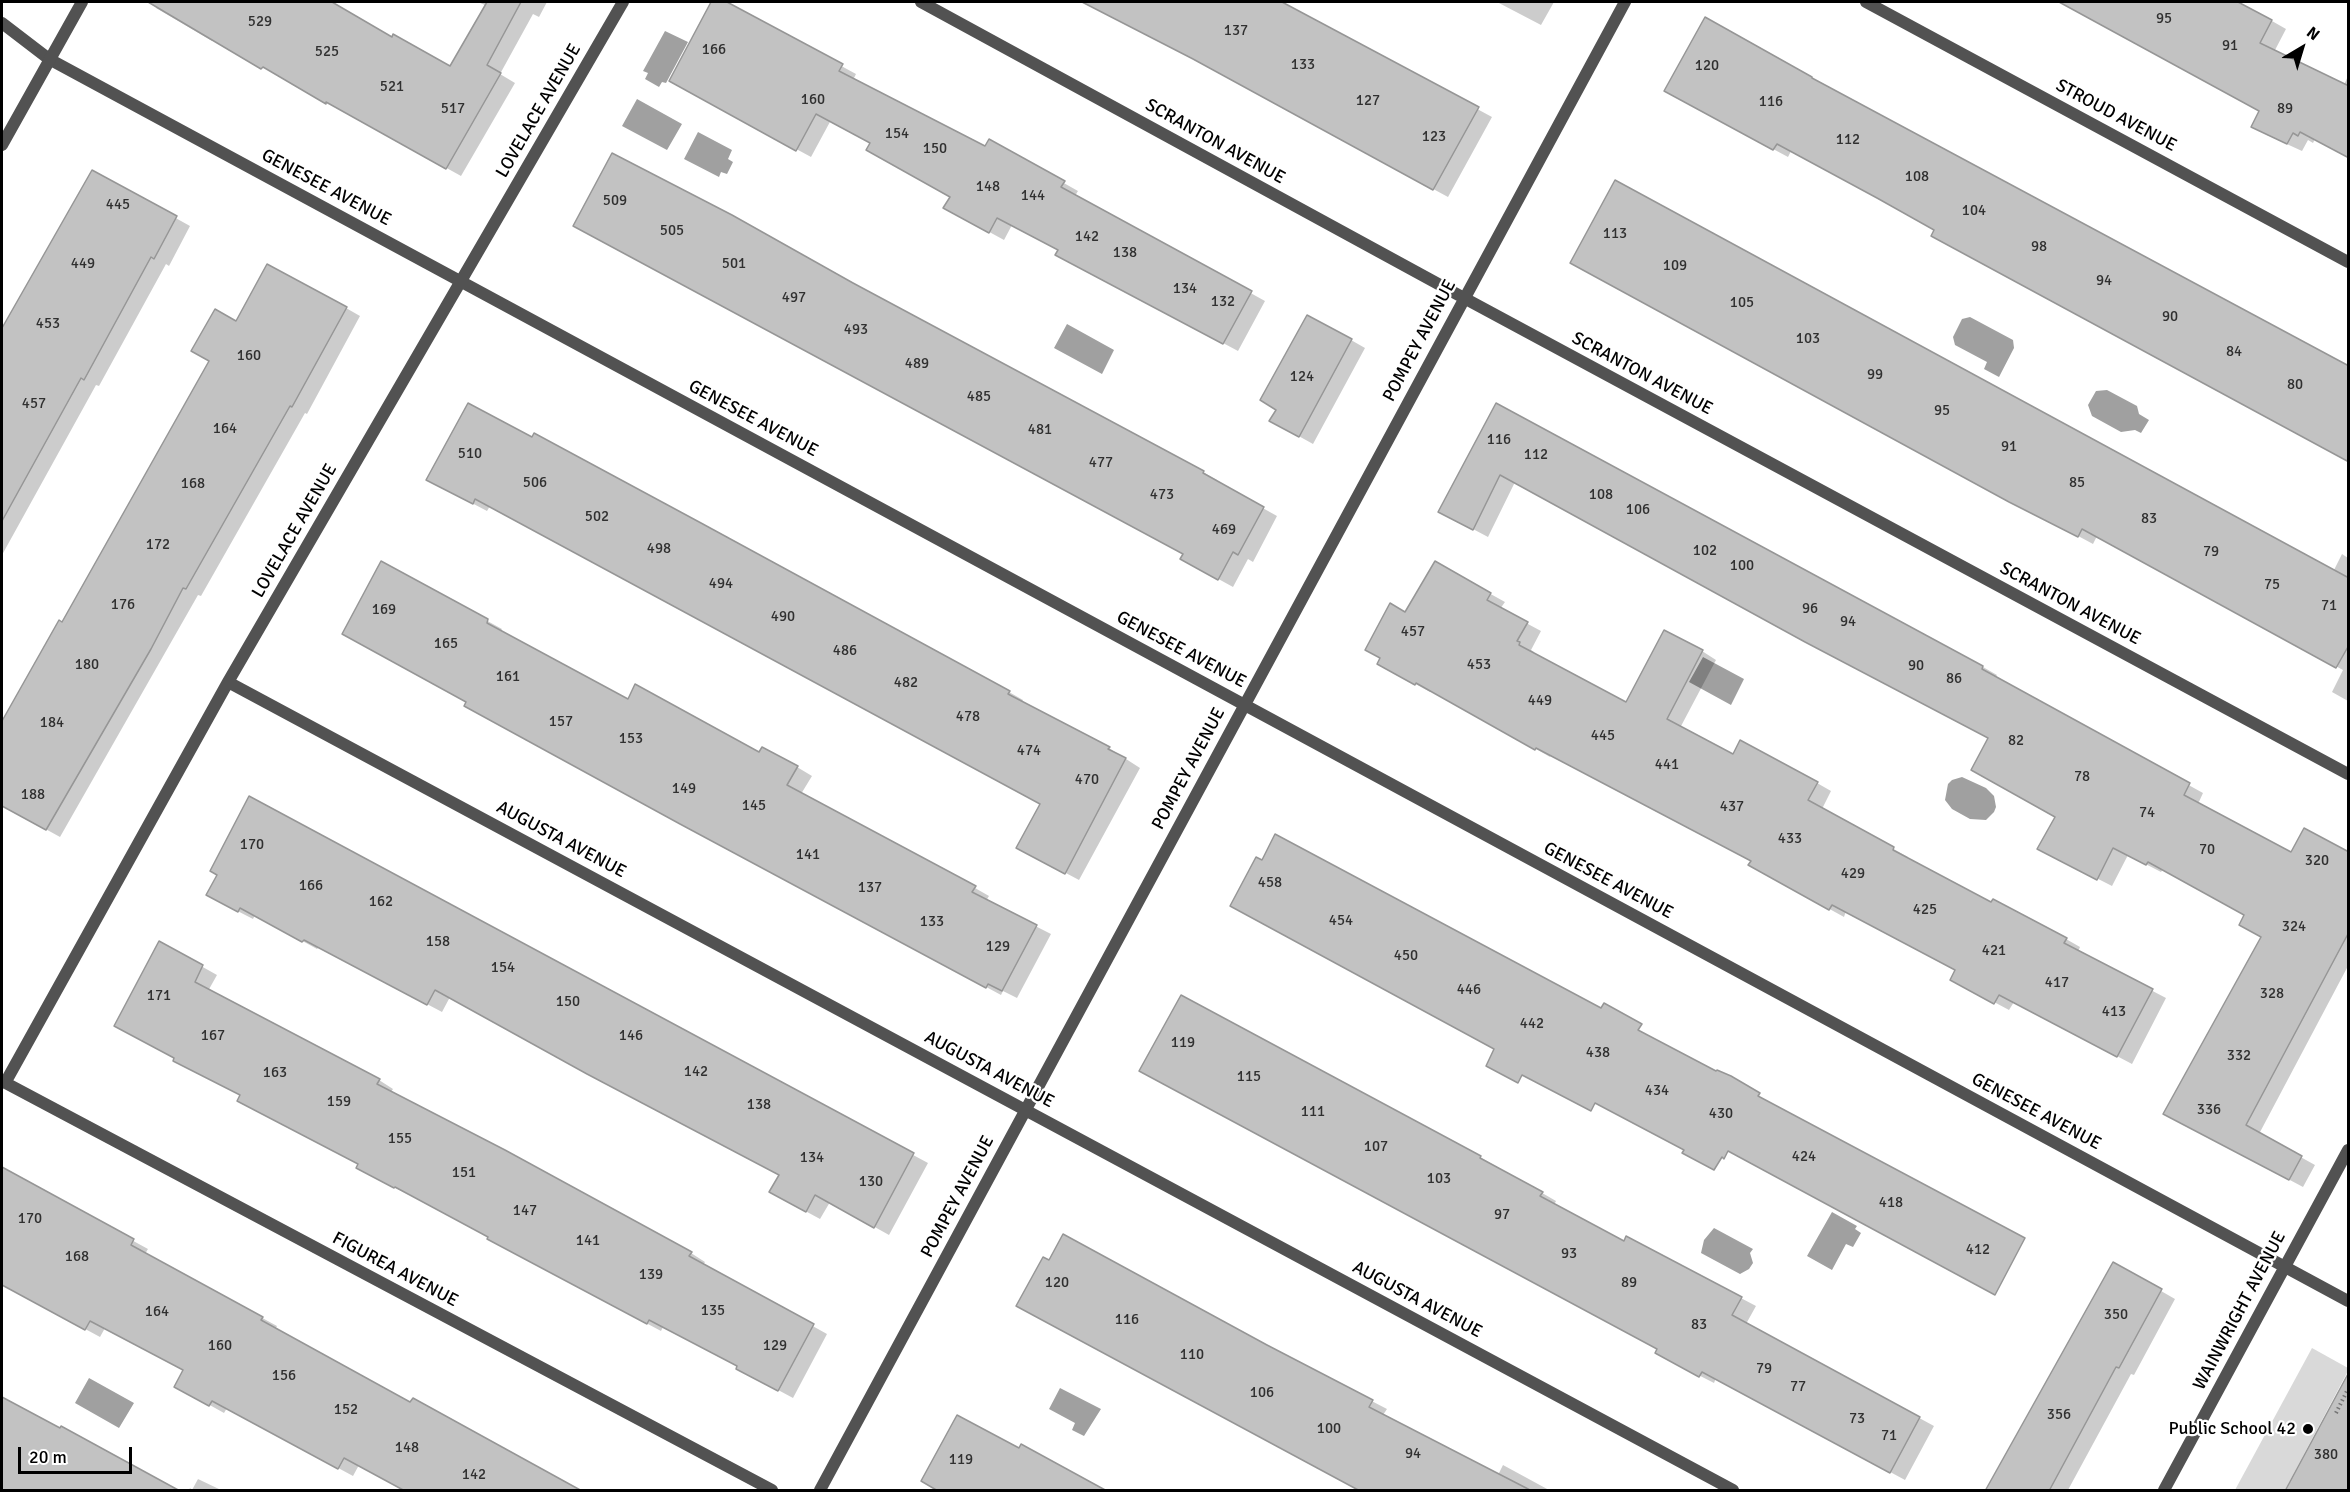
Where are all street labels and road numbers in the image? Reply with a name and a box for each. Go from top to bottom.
street label: LOVELACE AVENUE [492,40,586,182]
street label: STROUD AVENUE [2052,75,2180,157]
street label: SCRANTON AVENUE [1141,95,1289,189]
street label: GENESEE AVENUE [258,145,394,231]
street label: POMPEY AVENUE [1379,276,1461,406]
street label: SCRANTON AVENUE [1568,328,1716,420]
street label: GENESEE AVENUE [685,376,821,462]
street label: LOVELACE AVENUE [248,460,342,602]
street label: SCRANTON AVENUE [1996,558,2144,650]
street label: GENESEE AVENUE [1113,607,1249,693]
street label: POMPEY AVENUE [1148,704,1230,834]
street label: AUGUSTA AVENUE [493,797,629,883]
street label: GENESEE AVENUE [1540,838,1676,924]
street label: AUGUSTA AVENUE [921,1027,1057,1113]
street label: GENESEE AVENUE [1968,1069,2104,1155]
street label: POMPEY AVENUE [917,1132,999,1262]
street label: FIGUREA AVENUE [328,1228,462,1312]
street label: WAINWRIGHT AVENUE [2189,1228,2291,1394]
street label: AUGUSTA AVENUE [1349,1257,1485,1343]

